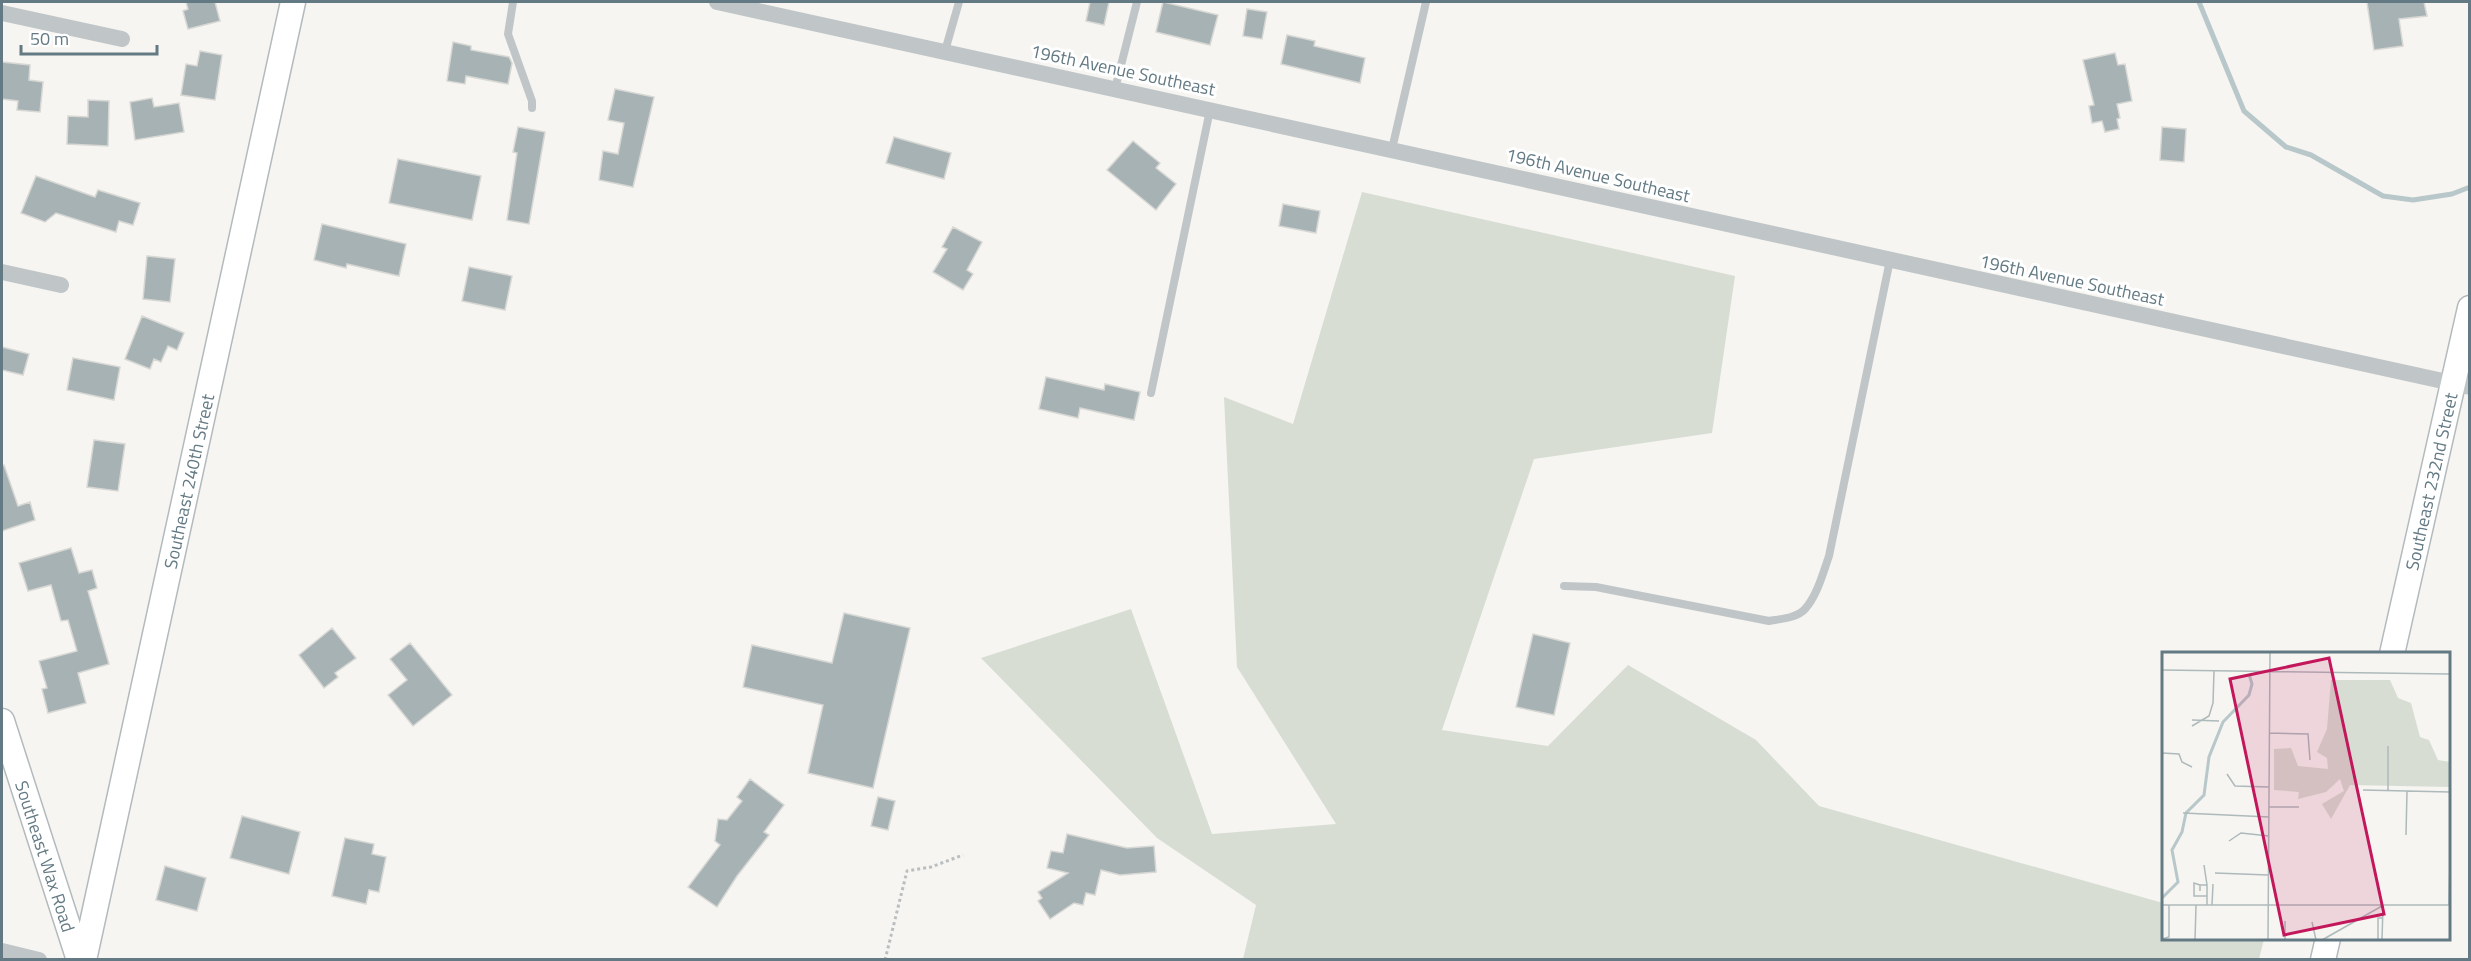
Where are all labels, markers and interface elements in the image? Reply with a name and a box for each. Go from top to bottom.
scale bar [21,18,158,56]
text: 50 m [30,25,69,52]
street label: 196th Avenue Southeast [1028,37,1218,103]
street label: 196th Avenue Southeast [1503,141,1693,209]
street label: 196th Avenue Southeast [1977,247,2167,313]
street label: Southeast 232nd Street [2398,389,2464,573]
street label: Southeast 240th Street [156,391,221,571]
inset map [2162,652,2450,940]
street label: Southeast Wax Road [9,777,83,935]

